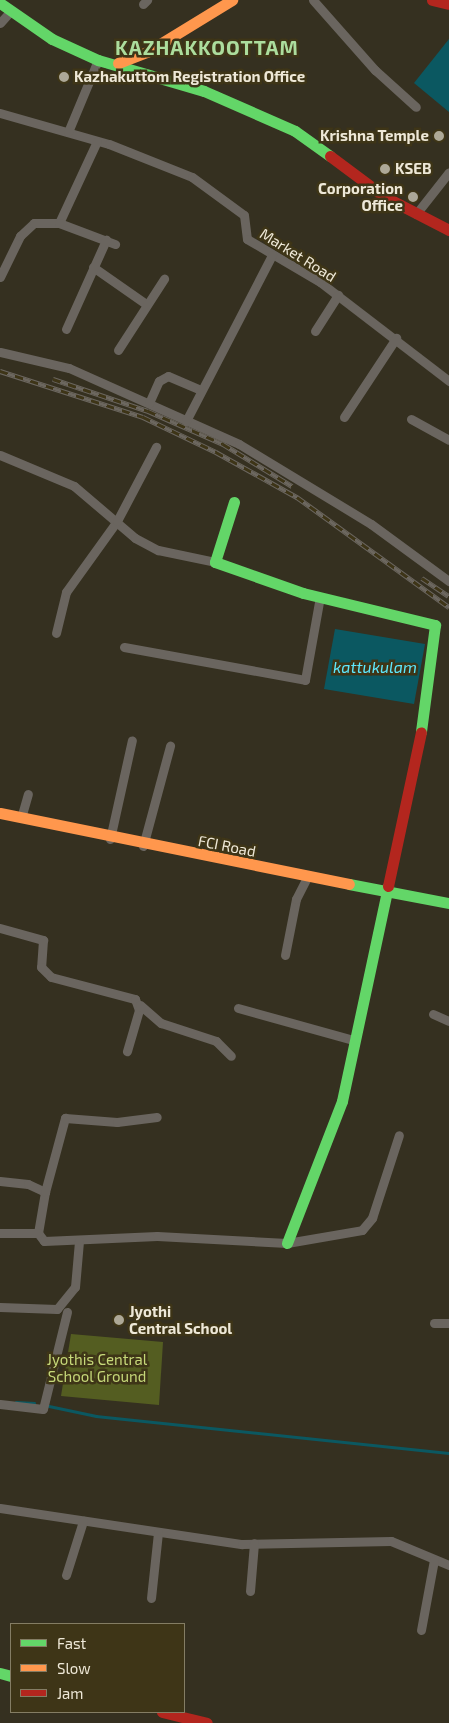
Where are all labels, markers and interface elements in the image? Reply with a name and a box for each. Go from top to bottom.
district label: KAZHAKKOOTTAM [113,35,301,59]
place label: Kazhakuttom Registration Office [74,68,305,86]
marker: Kazhakuttom Registration Office [58,71,70,83]
place label: Krishna Temple [320,127,429,145]
marker: Krishna Temple [433,130,445,142]
place label: KSEB [395,160,432,178]
marker: KSEB [379,163,391,175]
place label: Corporation Office [318,179,403,214]
marker: Corporation Office [407,191,419,203]
street label: Market Road [257,224,339,286]
water label: kattukulam [333,657,417,677]
street label: FCI Road [197,832,257,860]
place label: Jyothi Central School [129,1302,233,1337]
marker: Jyothi Central School [113,1314,125,1326]
park label: Jyothis Central School Ground [47,1350,147,1385]
legend [10,1623,185,1713]
text: Fast [57,1634,86,1652]
text: Slow [57,1659,91,1677]
text: Jam [57,1684,83,1702]

